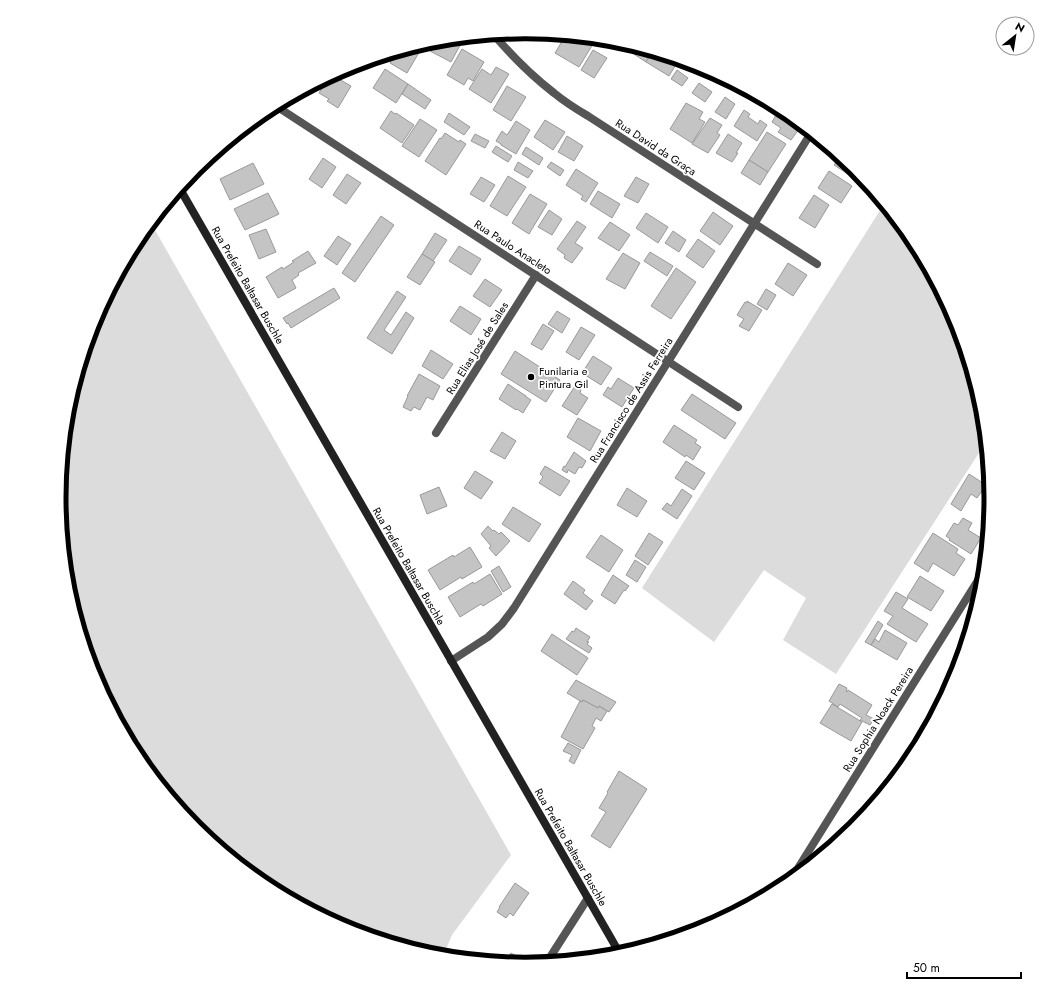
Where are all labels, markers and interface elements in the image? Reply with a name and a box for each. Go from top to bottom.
north arrow [995,16,1035,56]
text: N [1012,18,1028,36]
street label: Rua David da Graça [612,115,700,179]
street label: Rua Paulo Anacleto [471,216,555,278]
street label: Rua Prefeito Baltasar Buschle [208,223,288,347]
street label: Rua Elias José de Sales [442,298,512,397]
street label: Rua Francisco de Assis Ferreira [586,334,676,466]
place label: Funilaria e Pintura Gil [539,363,588,392]
marker: Funilaria e Pintura Gil [526,372,536,382]
street label: Rua Prefeito Baltasar Buschle [369,504,449,628]
street label: Rua Sophia Noack Pereira [839,663,917,775]
street label: Rua Prefeito Baltasar Buschle [531,785,611,909]
scale bar [907,954,1021,980]
text: 50 m [913,959,940,977]

